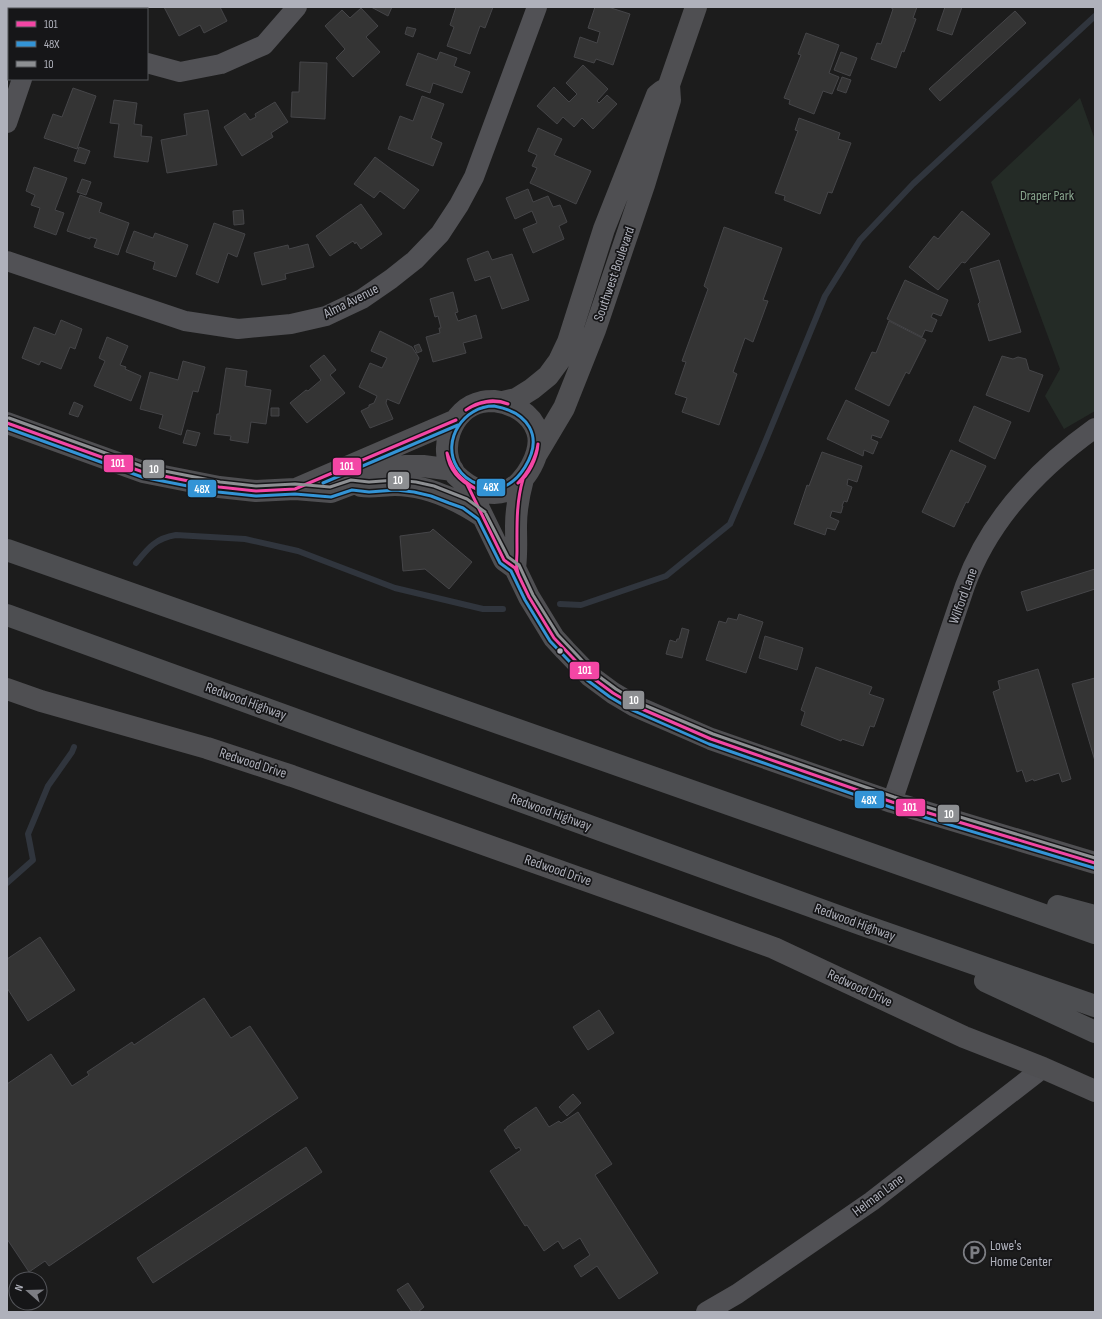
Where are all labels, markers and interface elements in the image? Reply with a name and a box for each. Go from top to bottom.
legend [8,8,148,80]
text: 101 [44,17,59,32]
text: 48X [44,37,60,52]
text: 10 [44,57,54,72]
park label: Draper Park [1020,187,1075,204]
street label: Southwest Boulevard [590,224,638,324]
street label: Alma Avenue [320,280,381,323]
line badge: 101 [103,454,134,473]
text: 101 [111,457,126,470]
line badge: 101 [332,457,362,476]
line badge: 10 [142,459,165,479]
text: 101 [340,460,355,473]
text: 10 [149,463,159,476]
line badge: 10 [387,471,410,490]
text: 10 [393,474,403,487]
line badge: 48X [476,478,506,497]
line badge: 48X [187,479,217,498]
text: 48X [483,481,500,494]
text: 48X [194,483,211,496]
street label: Wilford Lane [945,566,981,626]
unlabelled marker [555,646,565,656]
line badge: 101 [569,661,600,680]
text: 101 [578,664,593,677]
street label: Redwood Highway [203,678,289,724]
line badge: 10 [622,690,645,710]
text: 10 [629,694,639,707]
street label: Redwood Drive [217,744,289,782]
street label: Redwood Highway [508,789,594,835]
line badge: 48X [854,790,885,809]
text: 48X [861,794,878,807]
line badge: 101 [895,798,926,817]
text: 101 [903,801,918,814]
line badge: 10 [937,804,960,823]
text: 10 [944,808,954,821]
street label: Redwood Drive [522,851,594,889]
street label: Redwood Highway [812,899,898,945]
street label: Redwood Drive [825,966,895,1010]
street label: Helman Lane [849,1170,907,1220]
place label: Lowe's Home Center [990,1237,1052,1270]
parking icon: Lowe's Home Center [961,1240,987,1266]
north arrow [8,1271,48,1311]
text: N [12,1283,26,1293]

